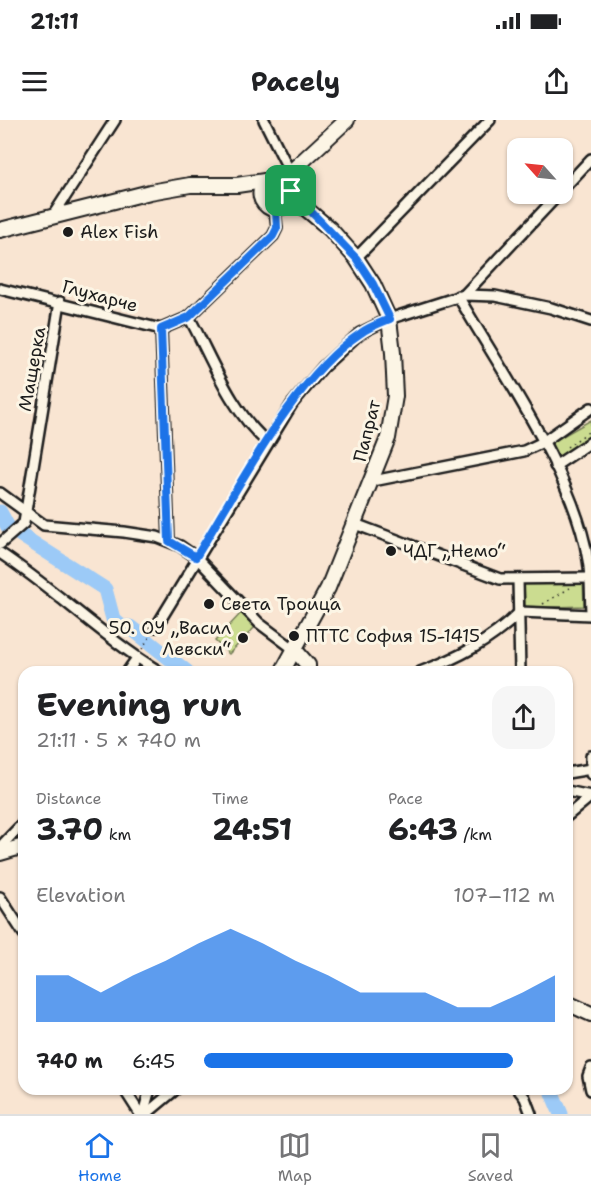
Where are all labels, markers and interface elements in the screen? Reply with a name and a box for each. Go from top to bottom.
text: 21:11 [30,7,79,36]
text: Pacely [251,63,340,100]
icon: menu [18,65,51,98]
icon: share [540,65,573,98]
north arrow [507,138,573,204]
map controls [507,138,573,204]
pin [265,165,316,216]
icon: arrive [274,174,307,207]
place label: Alex Fish [80,220,159,244]
marker: Alex Fish [61,225,75,239]
street label: Глухарче [59,274,141,318]
street label: Мащерка [13,325,51,413]
street label: Папрат [348,397,386,465]
place label: ЧДГ „Немо“ [403,539,506,563]
marker: ЧДГ „Немо“ [384,544,398,558]
place label: Света Троица [221,592,341,616]
marker: Света Троица [202,597,216,611]
place label: 50. ОУ „Васил Левски“ [108,616,231,661]
place label: ПТТС София 15-1415 [306,624,480,648]
marker: ПТТС София 15-1415 [287,629,301,643]
marker: 50. ОУ „Васил Левски“ [236,631,250,645]
text: Evening run [36,682,242,727]
button: share [492,686,555,749]
text: 21:11 · 5 × 740 m [36,727,201,753]
text: Distance [36,788,102,809]
text: Time [212,788,249,809]
text: Pace [388,788,423,809]
text: 3.70 [36,809,103,850]
text: 24:51 [212,809,292,850]
text: 6:43 [388,809,458,850]
text: km [103,824,131,845]
text: /km [458,824,492,845]
text: Elevation [36,882,126,908]
text: 107–112 m [453,882,555,908]
text: 740 m [36,1048,103,1074]
text: 6:45 [132,1048,175,1074]
tab: Home [78,1129,122,1186]
tab: Map [278,1129,312,1186]
tab: Saved [468,1129,513,1186]

